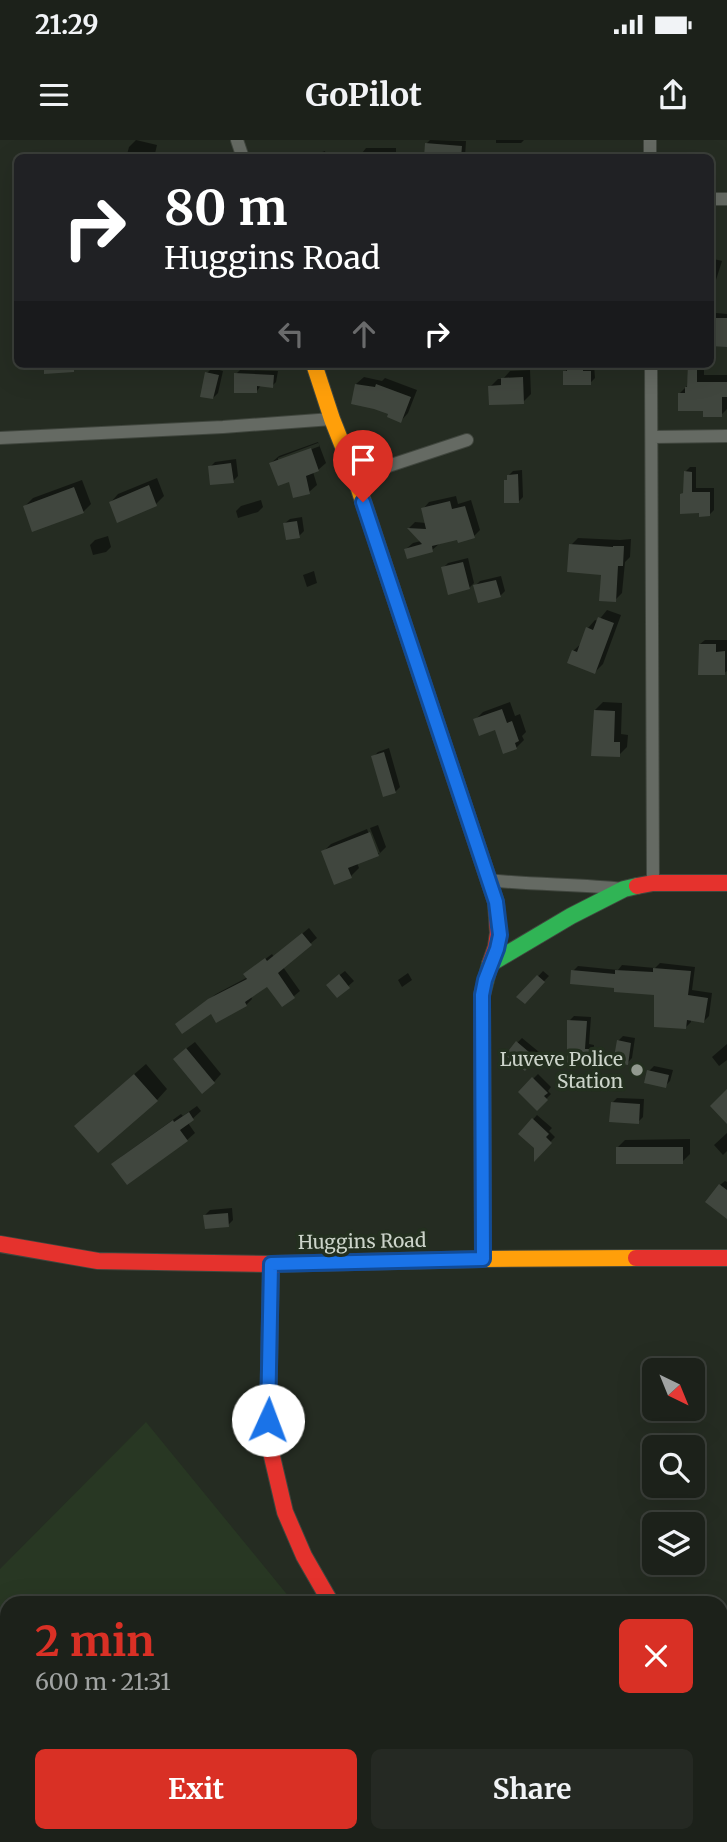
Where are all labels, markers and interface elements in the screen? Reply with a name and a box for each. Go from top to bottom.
text: 21:29 [35,8,99,41]
text: GoPilot [305,75,422,115]
icon: menu [35,76,73,114]
icon: share [654,76,692,114]
text: 80 m [164,177,287,238]
icon: right [49,182,140,273]
text: Huggins Road [164,238,380,278]
icon: left [272,315,310,353]
icon: ahead [345,315,383,353]
icon: right [418,315,456,353]
pin [333,430,393,502]
icon: arrive [344,441,382,479]
place label: Luveve Police Station [500,1047,623,1093]
marker: Luveve Police Station [629,1062,645,1078]
street label: Huggins Road [298,1228,426,1254]
north arrow [642,1358,705,1421]
map controls [642,1358,705,1575]
position arrow [231,1383,305,1457]
button: search [642,1435,705,1498]
button: layers [642,1512,705,1575]
text: 2 min [35,1615,155,1667]
button: close [619,1619,693,1693]
text: 600 m · 21:31 [35,1667,171,1696]
button: Exit [35,1749,357,1829]
button: Share [371,1749,693,1829]

